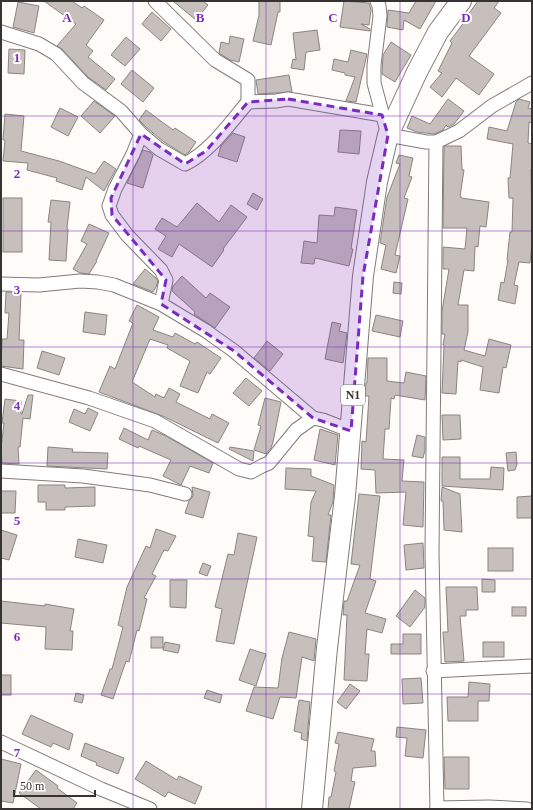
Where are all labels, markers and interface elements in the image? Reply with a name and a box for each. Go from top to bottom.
text: A [62,10,72,25]
text: B [196,10,205,25]
text: C [328,10,338,25]
text: D [461,10,471,25]
text: 1 [14,50,20,65]
text: 2 [14,166,20,181]
text: 3 [14,282,21,297]
road number: N1 [341,385,365,405]
text: 4 [14,398,21,413]
text: 5 [14,513,21,528]
text: 6 [14,629,21,644]
text: 7 [14,745,21,760]
scale bar [14,772,95,798]
text: 50 m [20,779,45,793]

